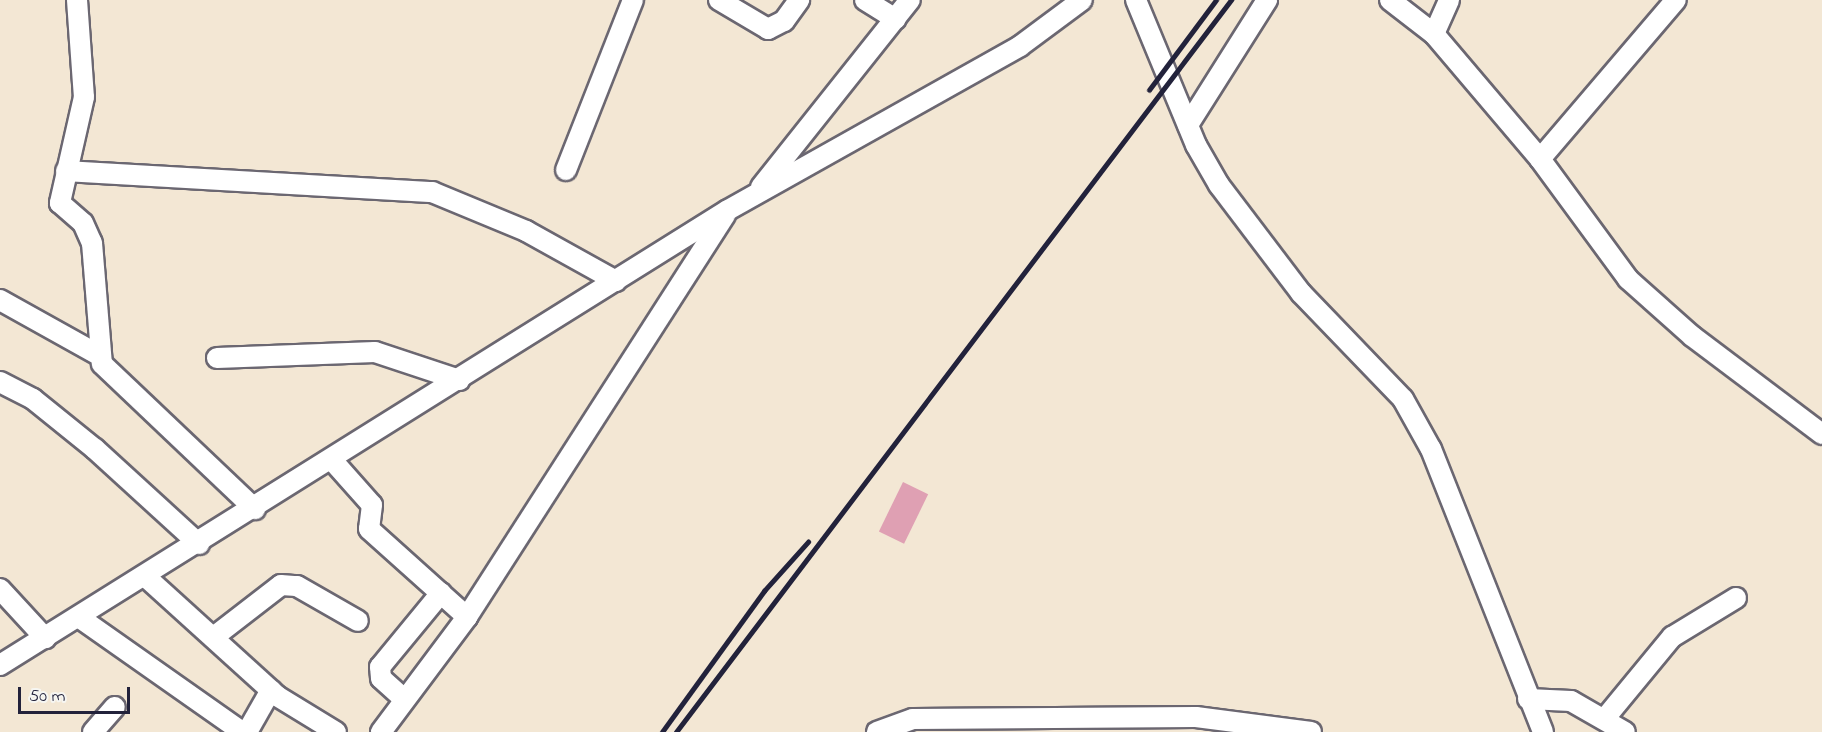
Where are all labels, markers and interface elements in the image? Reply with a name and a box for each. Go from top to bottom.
scale bar [21,675,134,713]
text: 50 m [29,684,66,710]

